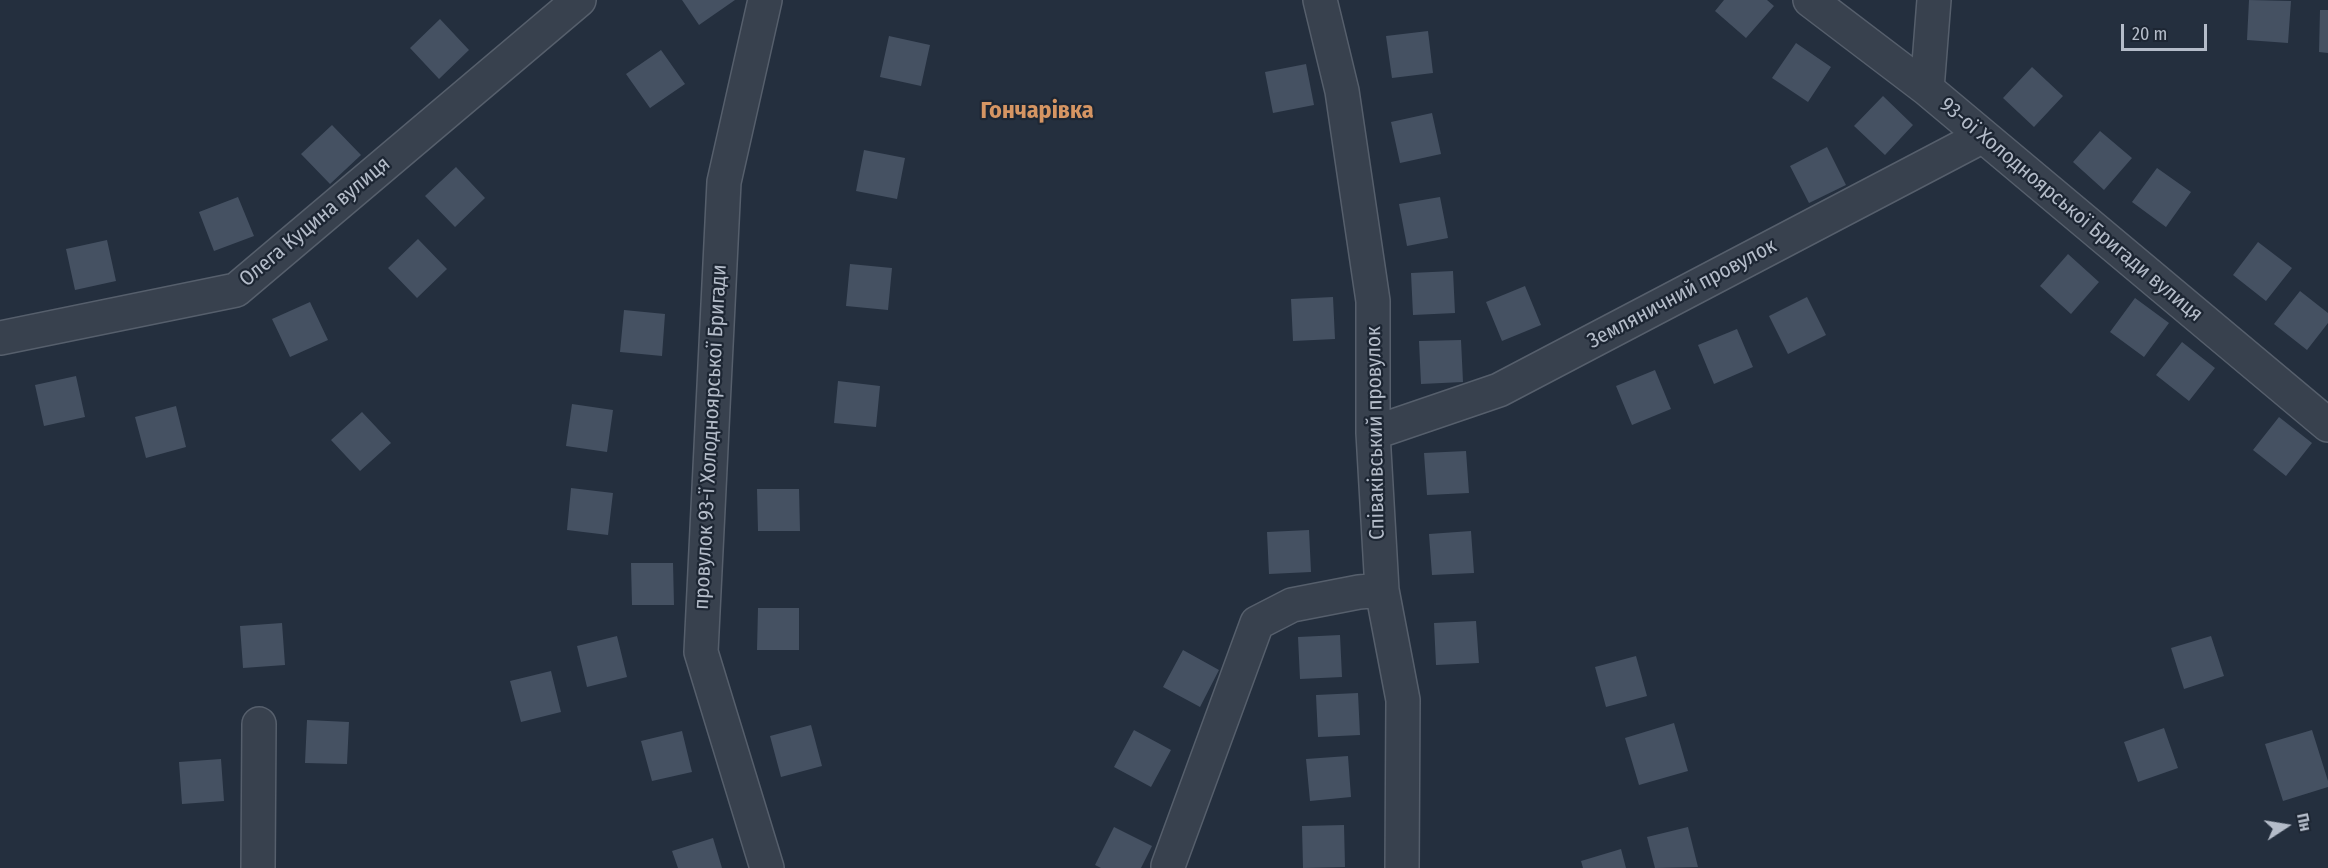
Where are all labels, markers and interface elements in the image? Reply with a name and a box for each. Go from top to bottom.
scale bar [2124,12,2210,50]
text: 20 m [2132,23,2167,45]
street label: 93-ої Холодноярської Бригади вулиця [1934,93,2208,327]
district label: Гончарівка [980,97,1094,125]
street label: Олега Куцина вулиця [235,152,395,292]
street label: Земляничний провулок [1583,234,1781,354]
street label: провулок 93-ї Холодноярської Бригади [689,264,733,610]
street label: Співаківський провулок [1362,326,1390,540]
north arrow [2256,796,2316,856]
text: Пн [2293,811,2315,833]

